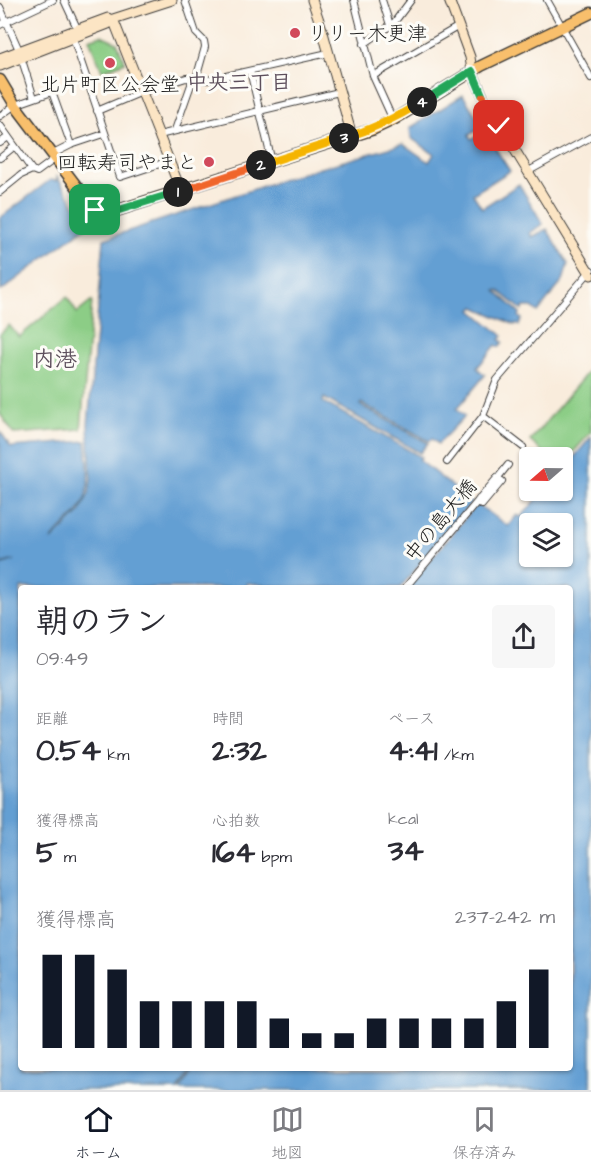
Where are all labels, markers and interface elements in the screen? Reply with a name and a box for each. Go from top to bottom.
place label: リリー木更津 [307,20,427,48]
marker: リリー木更津 [288,26,302,40]
marker: 北片町区公会堂 [103,56,117,70]
district label: 中央三丁目 [187,68,292,97]
place label: 北片町区公会堂 [40,71,180,99]
pin: 4 [407,87,437,117]
text: 4 [417,91,427,113]
pin [473,100,524,151]
icon: check [482,109,515,142]
pin: 3 [329,123,359,153]
text: 3 [340,127,348,149]
place label: 回転寿司やまと [57,149,197,177]
pin: 2 [246,150,276,180]
text: 2 [256,154,266,176]
marker: 回転寿司やまと [202,155,216,169]
pin: 1 [163,177,193,207]
text: 1 [177,181,179,203]
pin [69,184,120,235]
icon: arrive [78,193,111,226]
district label: 内港 [33,344,77,375]
north arrow [519,447,573,501]
map controls [519,447,573,567]
street label: 中の島大橋 [398,473,484,568]
button: layers [519,513,573,567]
text: 朝のラン [36,599,168,645]
button: share [492,605,555,668]
text: 09:49 [36,645,88,673]
text: 距離 [36,708,68,730]
text: 時間 [212,708,244,730]
text: ペース [388,708,435,730]
text: 0.54 [36,730,101,772]
text: 2:32 [212,730,267,772]
text: 4:41 [388,730,438,772]
text: km [101,744,130,766]
text: /km [438,744,474,766]
text: kcal [388,808,419,830]
text: 獲得標高 [36,810,100,832]
text: 心拍数 [212,810,260,832]
text: 34 [388,830,424,872]
text: 5 [36,832,57,874]
text: 164 [212,832,255,874]
text: m [57,846,76,868]
text: bpm [255,846,292,868]
text: 237–242 m [455,903,555,931]
text: 獲得標高 [36,906,116,934]
tab: ホーム [74,1103,122,1164]
tab: 地図 [271,1103,304,1164]
tab: 保存済み [453,1103,517,1164]

